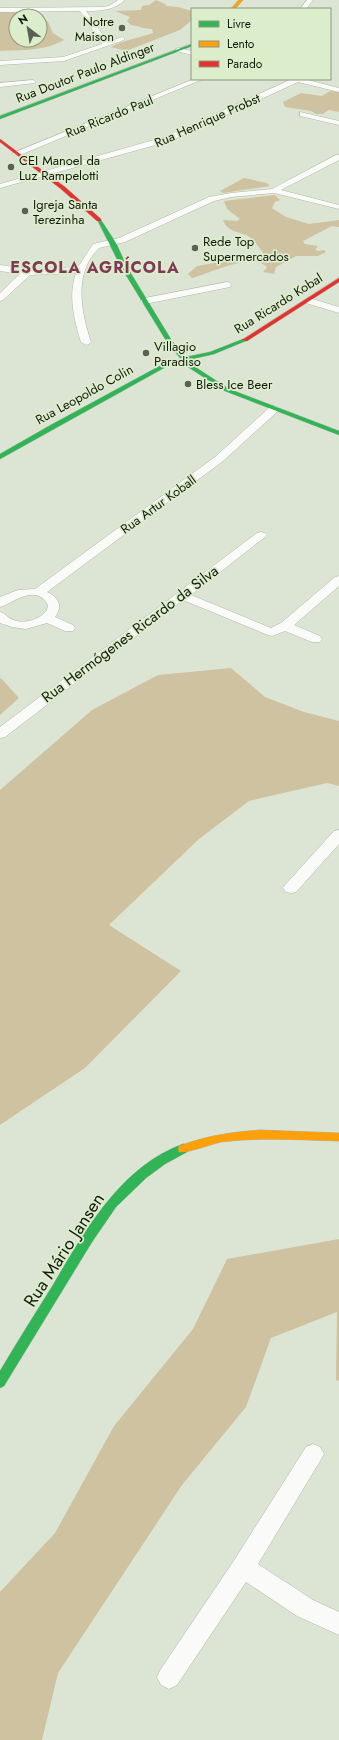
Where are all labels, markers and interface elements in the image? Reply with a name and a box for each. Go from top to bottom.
north arrow [8,8,48,48]
legend [191,8,331,80]
text: N [15,10,31,29]
place label: Notre Maison [75,12,114,46]
text: Livre [227,15,251,33]
marker: Notre Maison [117,23,127,33]
text: Lento [227,35,255,53]
street label: Rua Doutor Paulo Aldinger [13,37,158,108]
text: Parado [227,55,263,73]
street label: Rua Henrique Probst [151,88,264,152]
street label: Rua Ricardo Paul [62,90,156,143]
place label: CEI Manoel da Luz Rampelotti [19,151,100,185]
marker: CEI Manoel da Luz Rampelotti [6,162,16,172]
place label: Igreja Santa Terezinha [33,195,98,229]
marker: Igreja Santa Terezinha [20,206,30,216]
place label: Rede Top Supermercados [203,232,289,266]
marker: Rede Top Supermercados [190,243,200,253]
district label: ESCOLA AGRÍCOLA [10,256,180,279]
street label: Rua Ricardo Kobal [230,269,326,338]
place label: Villagio Paradiso [154,337,201,371]
marker: Villagio Paradiso [141,348,151,358]
street label: Rua Leopoldo Colin [32,360,137,429]
place label: Bless Ice Beer [196,375,273,394]
marker: Bless Ice Beer [183,379,193,389]
street label: Rua Artur Koball [117,470,200,538]
street label: Rua Hermógenes Ricardo da Silva [37,560,223,708]
street label: Rua Mário Jansen [17,1188,111,1312]

